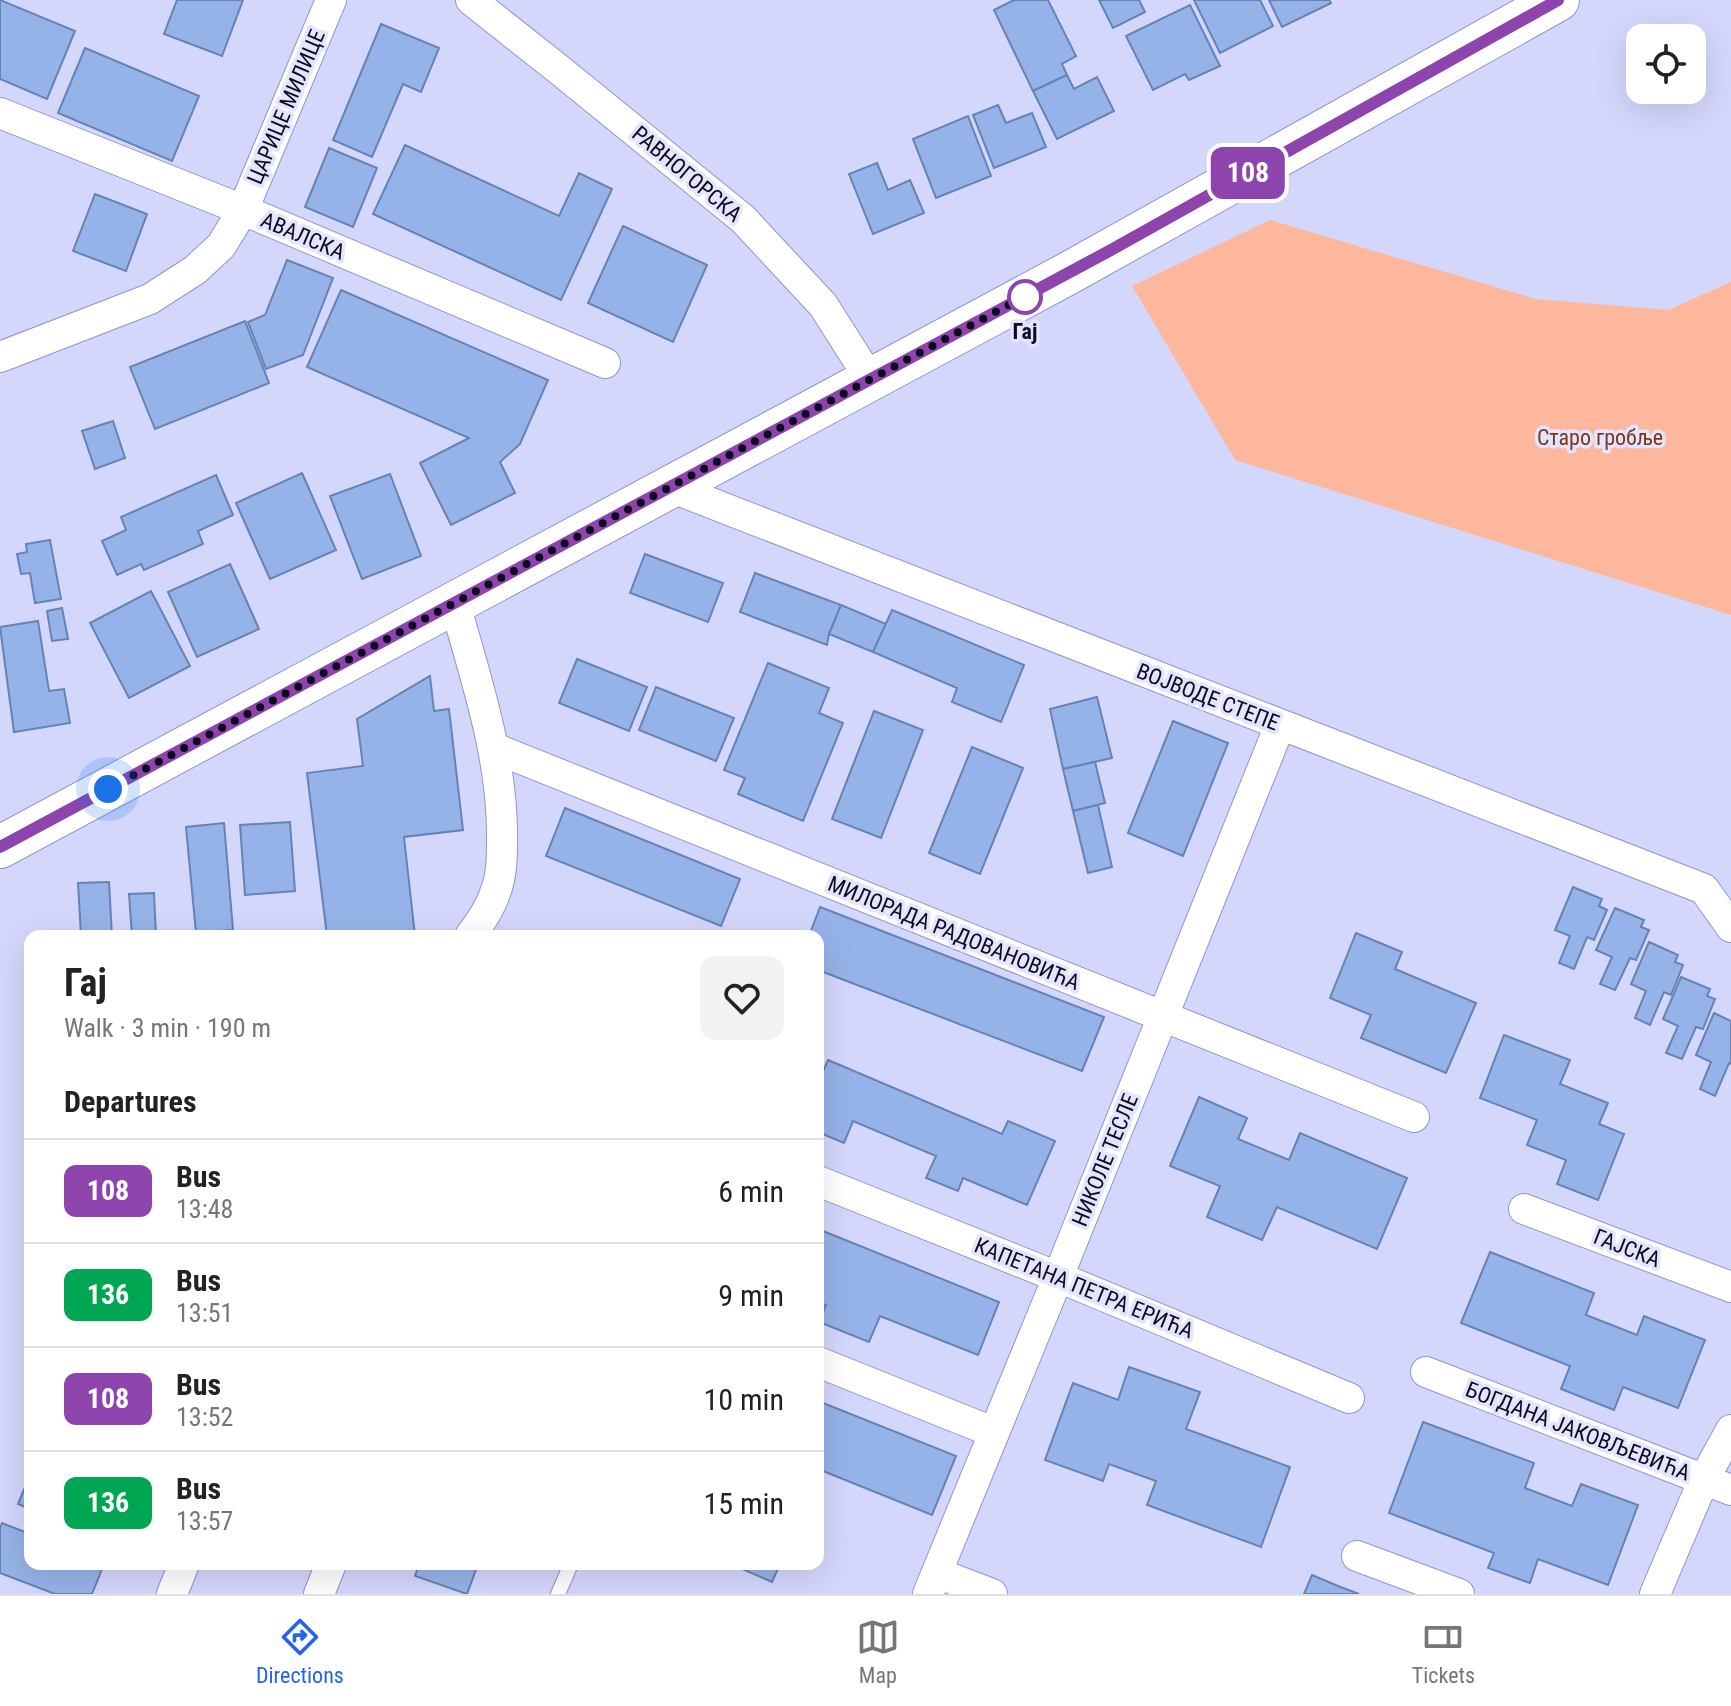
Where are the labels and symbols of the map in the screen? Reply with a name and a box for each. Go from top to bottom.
street label: ЦАРИЦЕ МИЛИЦЕ [242,26,330,188]
street label: РАВНОГОРСКА [627,121,747,227]
line badge: 108 [1202,147,1294,199]
street label: АВАЛСКА [257,207,349,265]
marker: Гај [1008,280,1042,314]
place label: Гај [1013,319,1037,344]
park label: Старо гробље [1537,425,1663,450]
street label: ВОЈВОДЕ СТЕПЕ [1133,658,1283,736]
your location [88,769,128,809]
street label: МИЛОРАДА РАДОВАНОВИЋА [824,871,1084,995]
street label: НИКОЛЕ ТЕСЛЕ [1067,1090,1143,1230]
street label: ГАЈСКА [1590,1224,1664,1272]
street label: КАПЕТАНА ПЕТРА ЕРИЋА [971,1233,1197,1344]
street label: БОГДАНА ЈАКОВЉЕВИЋА [1462,1377,1694,1485]

